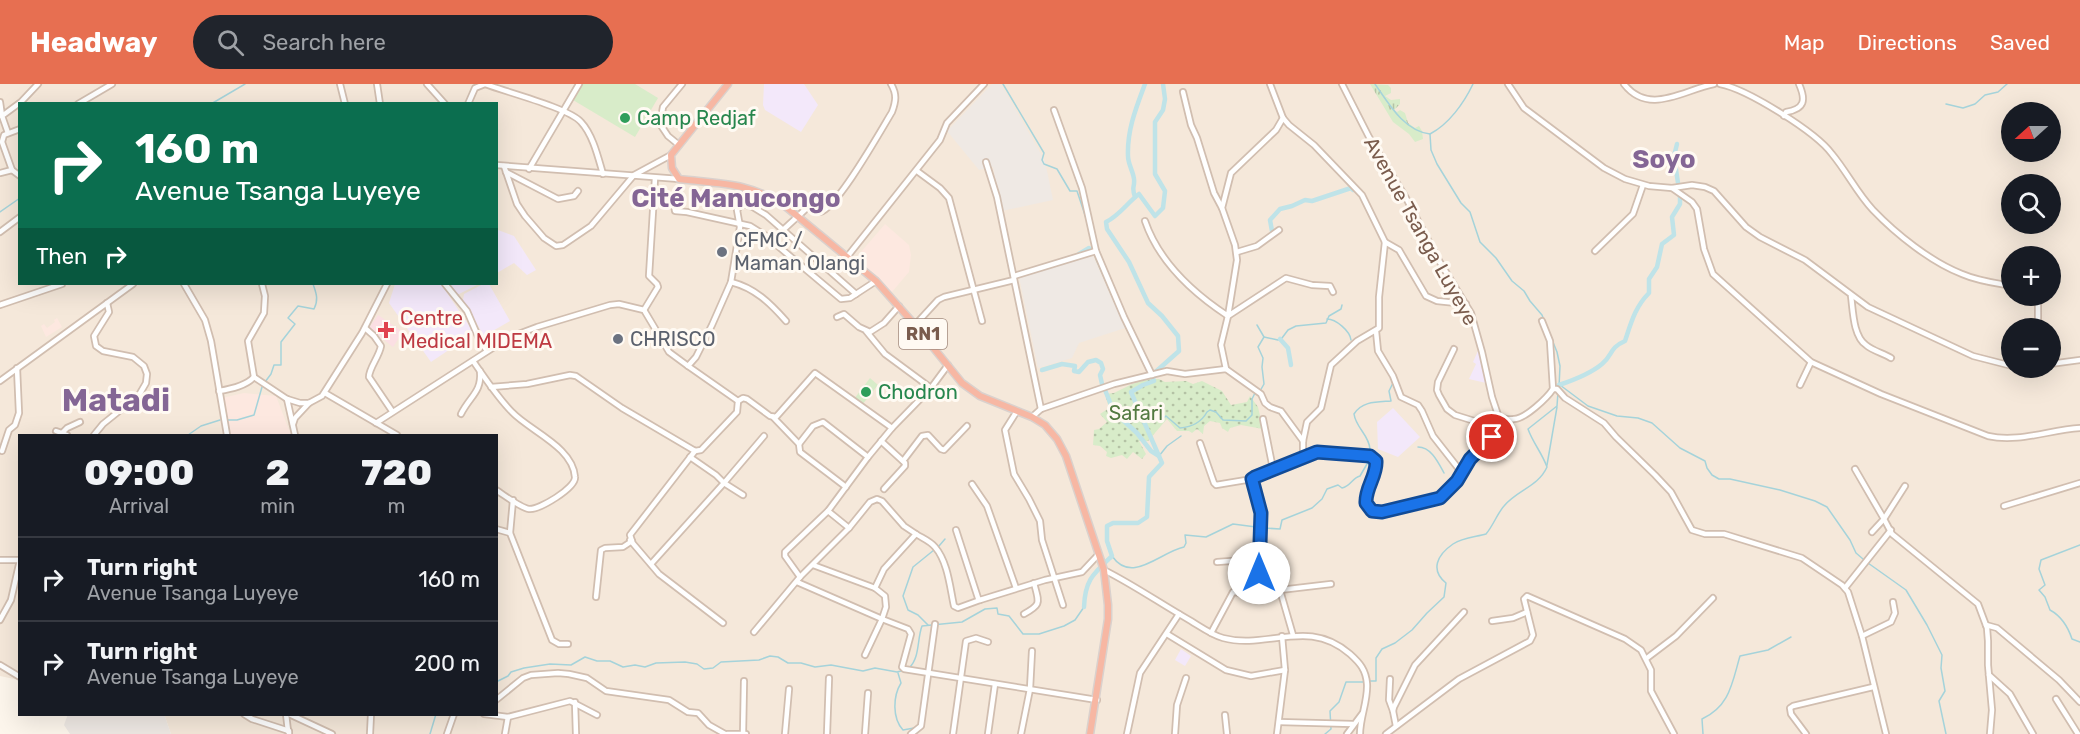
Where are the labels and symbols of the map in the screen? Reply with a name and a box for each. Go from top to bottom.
north arrow [2001,102,2061,162]
place label: Camp Redjaf [637,106,756,130]
marker: Camp Redjaf [618,111,632,125]
street label: Avenue Tsanga Luyeye [1359,133,1483,329]
district label: Soyo [1632,144,1696,175]
district label: Cité Manucongo [631,183,841,214]
place label: CFMC / Maman Olangi [734,228,865,275]
marker: CFMC / Maman Olangi [715,245,729,259]
place label: Centre Medical MIDEMA [400,306,552,353]
road number: RN1 [899,319,947,349]
marker: Centre Medical MIDEMA [377,321,395,339]
place label: CHRISCO [630,327,715,351]
marker: CHRISCO [611,332,625,346]
place label: Chodron [878,380,958,404]
district label: Matadi [62,381,170,419]
marker: Chodron [859,385,873,399]
park label: Safari [1109,401,1163,425]
pin [1466,411,1517,462]
position arrow [1227,541,1291,605]

